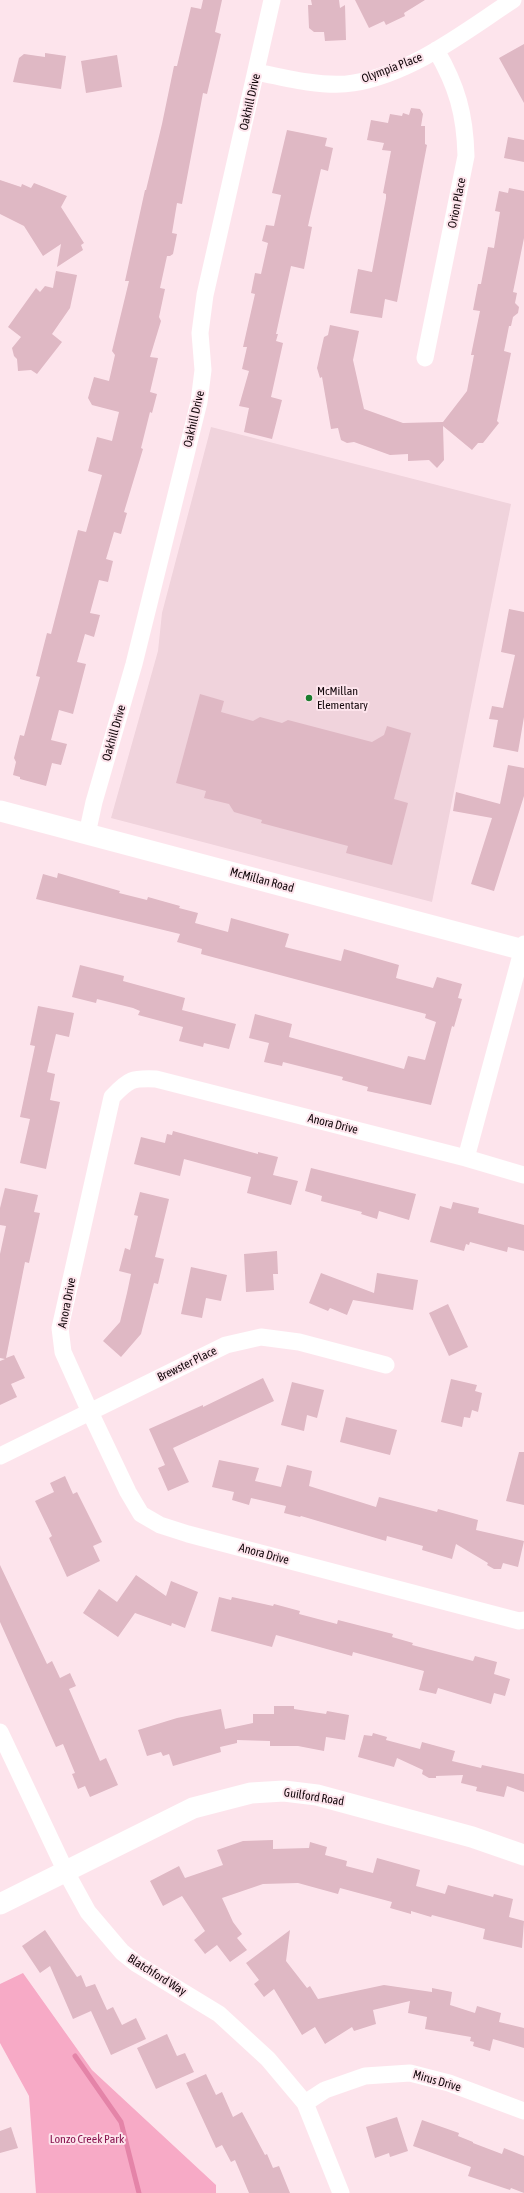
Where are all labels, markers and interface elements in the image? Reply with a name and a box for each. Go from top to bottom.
street label: Olympia Place [360,50,424,86]
street label: Oakhill Drive [236,72,264,132]
street label: Orion Place [445,177,469,229]
street label: Oakhill Drive [180,389,208,449]
place label: McMillan Elementary [317,684,368,712]
marker: McMillan Elementary [304,693,314,703]
street label: Oakhill Drive [99,703,129,763]
street label: McMillan Road [228,865,296,895]
street label: Anora Drive [306,1111,360,1137]
street label: Anora Drive [55,1277,79,1329]
street label: Brewster Place [155,1343,219,1385]
street label: Anora Drive [237,1540,291,1568]
street label: Guilford Road [283,1785,345,1809]
street label: Blatchford Way [125,1951,189,1999]
street label: Mirus Drive [411,2067,463,2095]
park label: Lonzo Creek Park [50,2132,124,2146]

